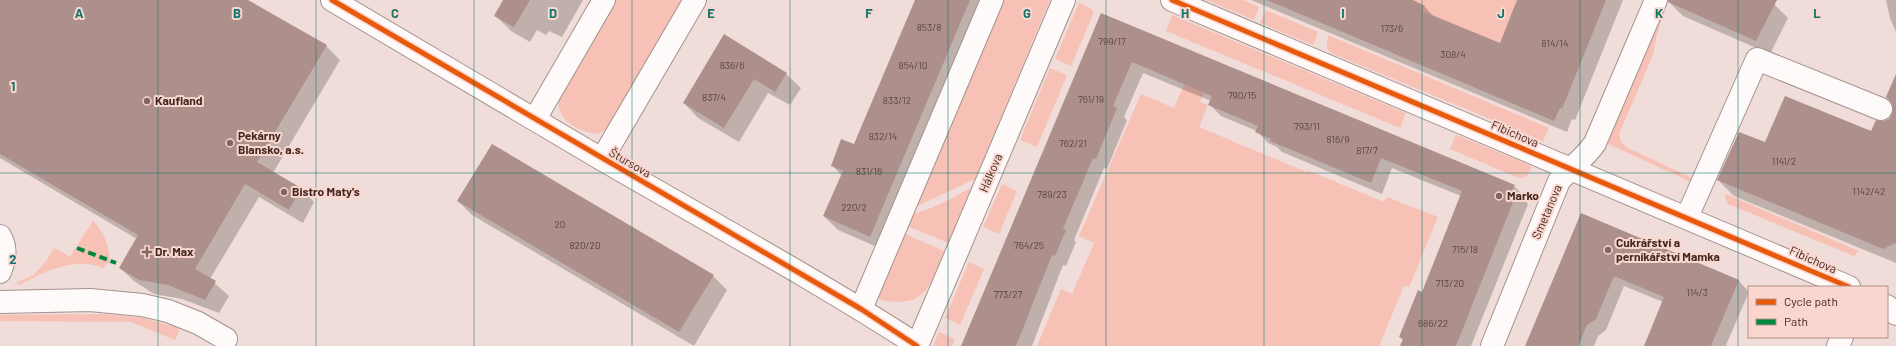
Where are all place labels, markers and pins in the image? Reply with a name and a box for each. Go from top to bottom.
place label: Kaufland [155,93,203,107]
marker: Kaufland [142,96,152,106]
place label: Pekárny Blansko, a.s. [238,128,304,156]
marker: Pekárny Blansko, a.s. [225,138,235,148]
place label: Bistro Maty's [292,184,360,198]
marker: Bistro Maty's [279,187,289,197]
place label: Marko [1507,188,1539,202]
marker: Marko [1494,191,1504,201]
place label: Cukrářství a perníkářství Mamka [1616,235,1720,263]
place label: Dr. Max [155,244,194,258]
marker: Cukrářství a perníkářství Mamka [1603,245,1613,255]
marker: Dr. Max [142,247,152,257]

